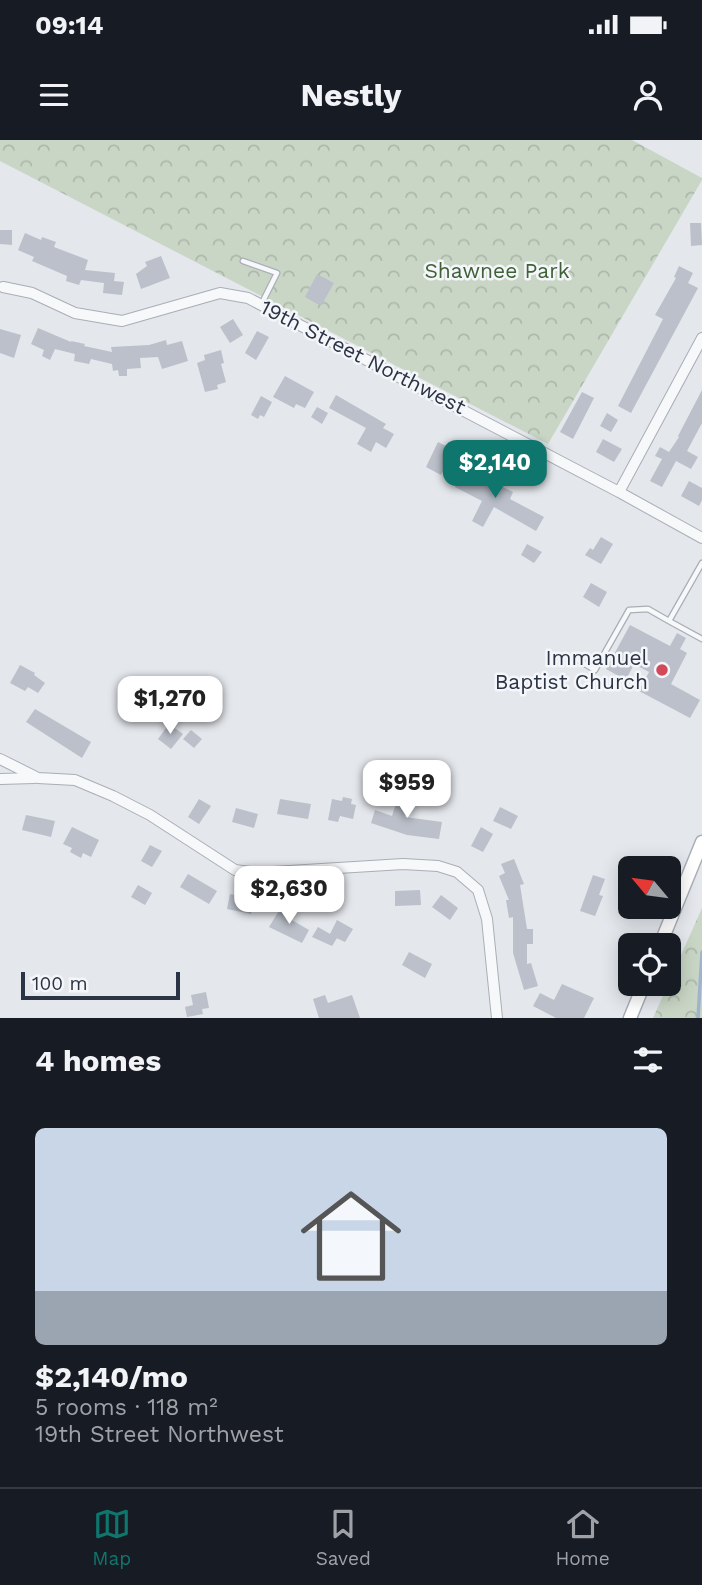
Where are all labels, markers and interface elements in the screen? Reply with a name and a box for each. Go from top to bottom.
text: 09:14 [35,10,104,40]
icon: menu [35,76,73,114]
text: Nestly [300,76,402,114]
icon: person [629,76,667,114]
park label: Shawnee Park [424,258,570,283]
street label: 19th Street Northwest [256,294,470,419]
pin: $2,140 [438,440,552,500]
text: $2,140 [459,449,531,476]
place label: Immanuel Baptist Church [495,645,649,694]
marker: Immanuel Baptist Church [654,662,670,678]
pin: $1,270 [113,676,227,736]
text: $1,270 [134,685,206,712]
pin: $959 [366,760,448,820]
text: $959 [379,769,435,796]
north arrow [618,856,681,919]
map controls [618,856,681,996]
pin: $2,630 [232,866,346,926]
text: $2,630 [250,875,328,902]
button: locate [618,933,681,996]
scale bar [21,969,180,1001]
text: 100 m [32,972,88,995]
icon: filters [629,1041,667,1079]
text: 4 homes [35,1043,161,1078]
icon: home [288,1173,414,1299]
text: $2,140/mo [35,1359,188,1394]
text: 5 rooms · 118 m² [35,1394,218,1421]
text: 19th Street Northwest [35,1421,284,1448]
tab: Map [92,1505,131,1570]
tab: Saved [316,1505,371,1570]
tab: Home [555,1505,610,1570]

